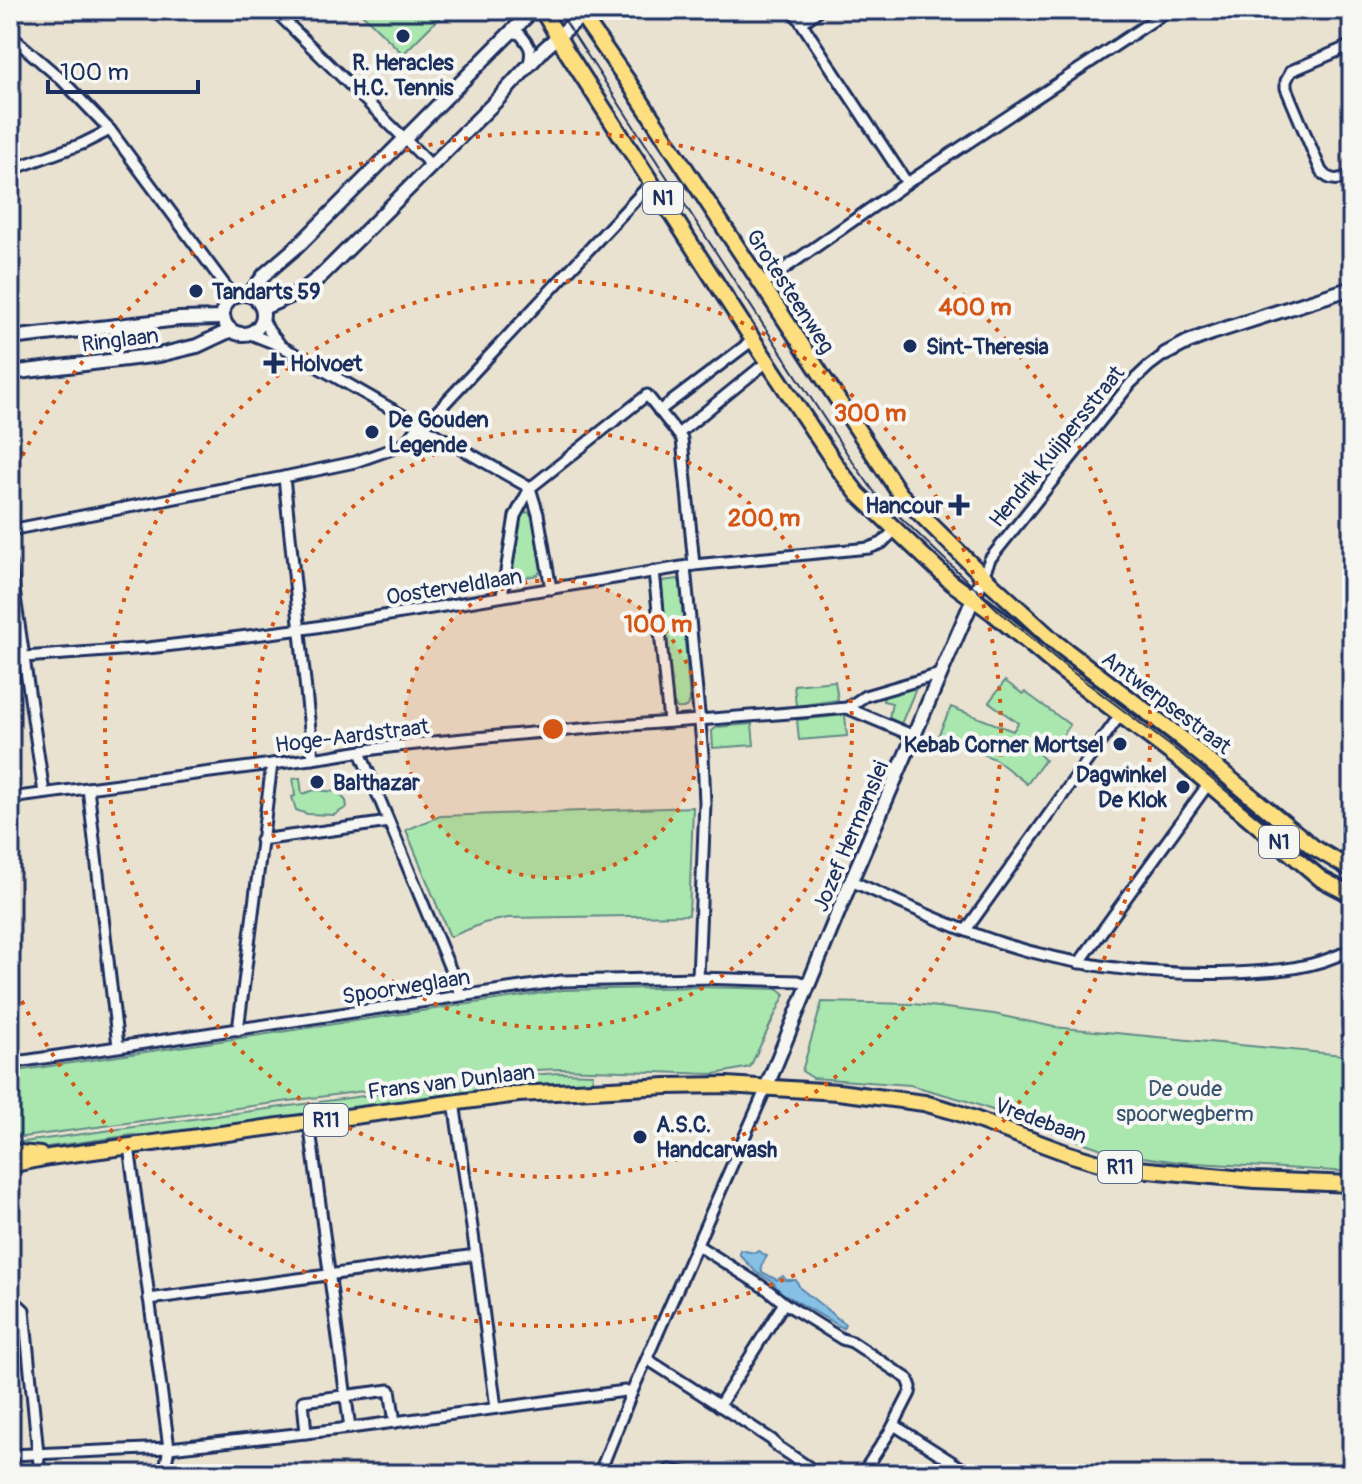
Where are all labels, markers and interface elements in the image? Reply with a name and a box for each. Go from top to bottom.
marker: R. Heracles H.C. Tennis [394,27,412,45]
scale bar [48,44,198,94]
place label: R. Heracles H.C. Tennis [352,49,454,102]
text: 100 m [60,58,129,87]
road number: N1 [643,182,683,214]
street label: Grotesteenweg [740,224,841,359]
place label: Tandarts 59 [211,278,321,306]
marker: Tandarts 59 [187,282,205,300]
text: 400 m [938,293,1012,322]
street label: Ringlaan [80,321,160,359]
place label: Sint-Theresia [926,333,1049,361]
marker: Sint-Theresia [901,337,919,355]
place label: Holvoet [290,350,364,378]
marker: Holvoet [265,354,283,372]
street label: Hendrik Kuijpersstraat [983,360,1131,533]
text: 300 m [834,399,906,428]
place label: De Gouden Legende [388,406,489,459]
marker: De Gouden Legende [363,423,381,441]
place label: Hancour [865,492,944,520]
marker: Hancour [950,496,968,514]
text: 200 m [728,504,800,533]
street label: Oosterveldlaan [384,562,524,612]
text: 100 m [624,610,692,639]
street label: Antwerpsestraat [1096,645,1237,761]
street label: Hoge-Aardstraat [274,713,431,759]
centre of rings [539,715,567,743]
place label: Kebab Corner Mortsel [904,731,1104,759]
marker: Kebab Corner Mortsel [1111,735,1129,753]
street label: Jozef Hermanslei [807,757,895,916]
place label: Dagwinkel De Klok [1076,761,1168,814]
place label: Balthazar [333,769,421,797]
marker: Balthazar [308,773,326,791]
marker: Dagwinkel De Klok [1174,778,1192,796]
road number: N1 [1259,826,1299,858]
street label: Spoorweglaan [340,963,472,1011]
street label: Frans van Dunlaan [366,1058,536,1106]
park label: De oude spoorwegberm [1116,1075,1254,1128]
street label: Vredebaan [991,1091,1091,1151]
road number: R11 [304,1104,348,1136]
place label: A.S.C. Handcarwash [656,1111,777,1164]
marker: A.S.C. Handcarwash [631,1128,649,1146]
road number: R11 [1098,1151,1142,1183]

